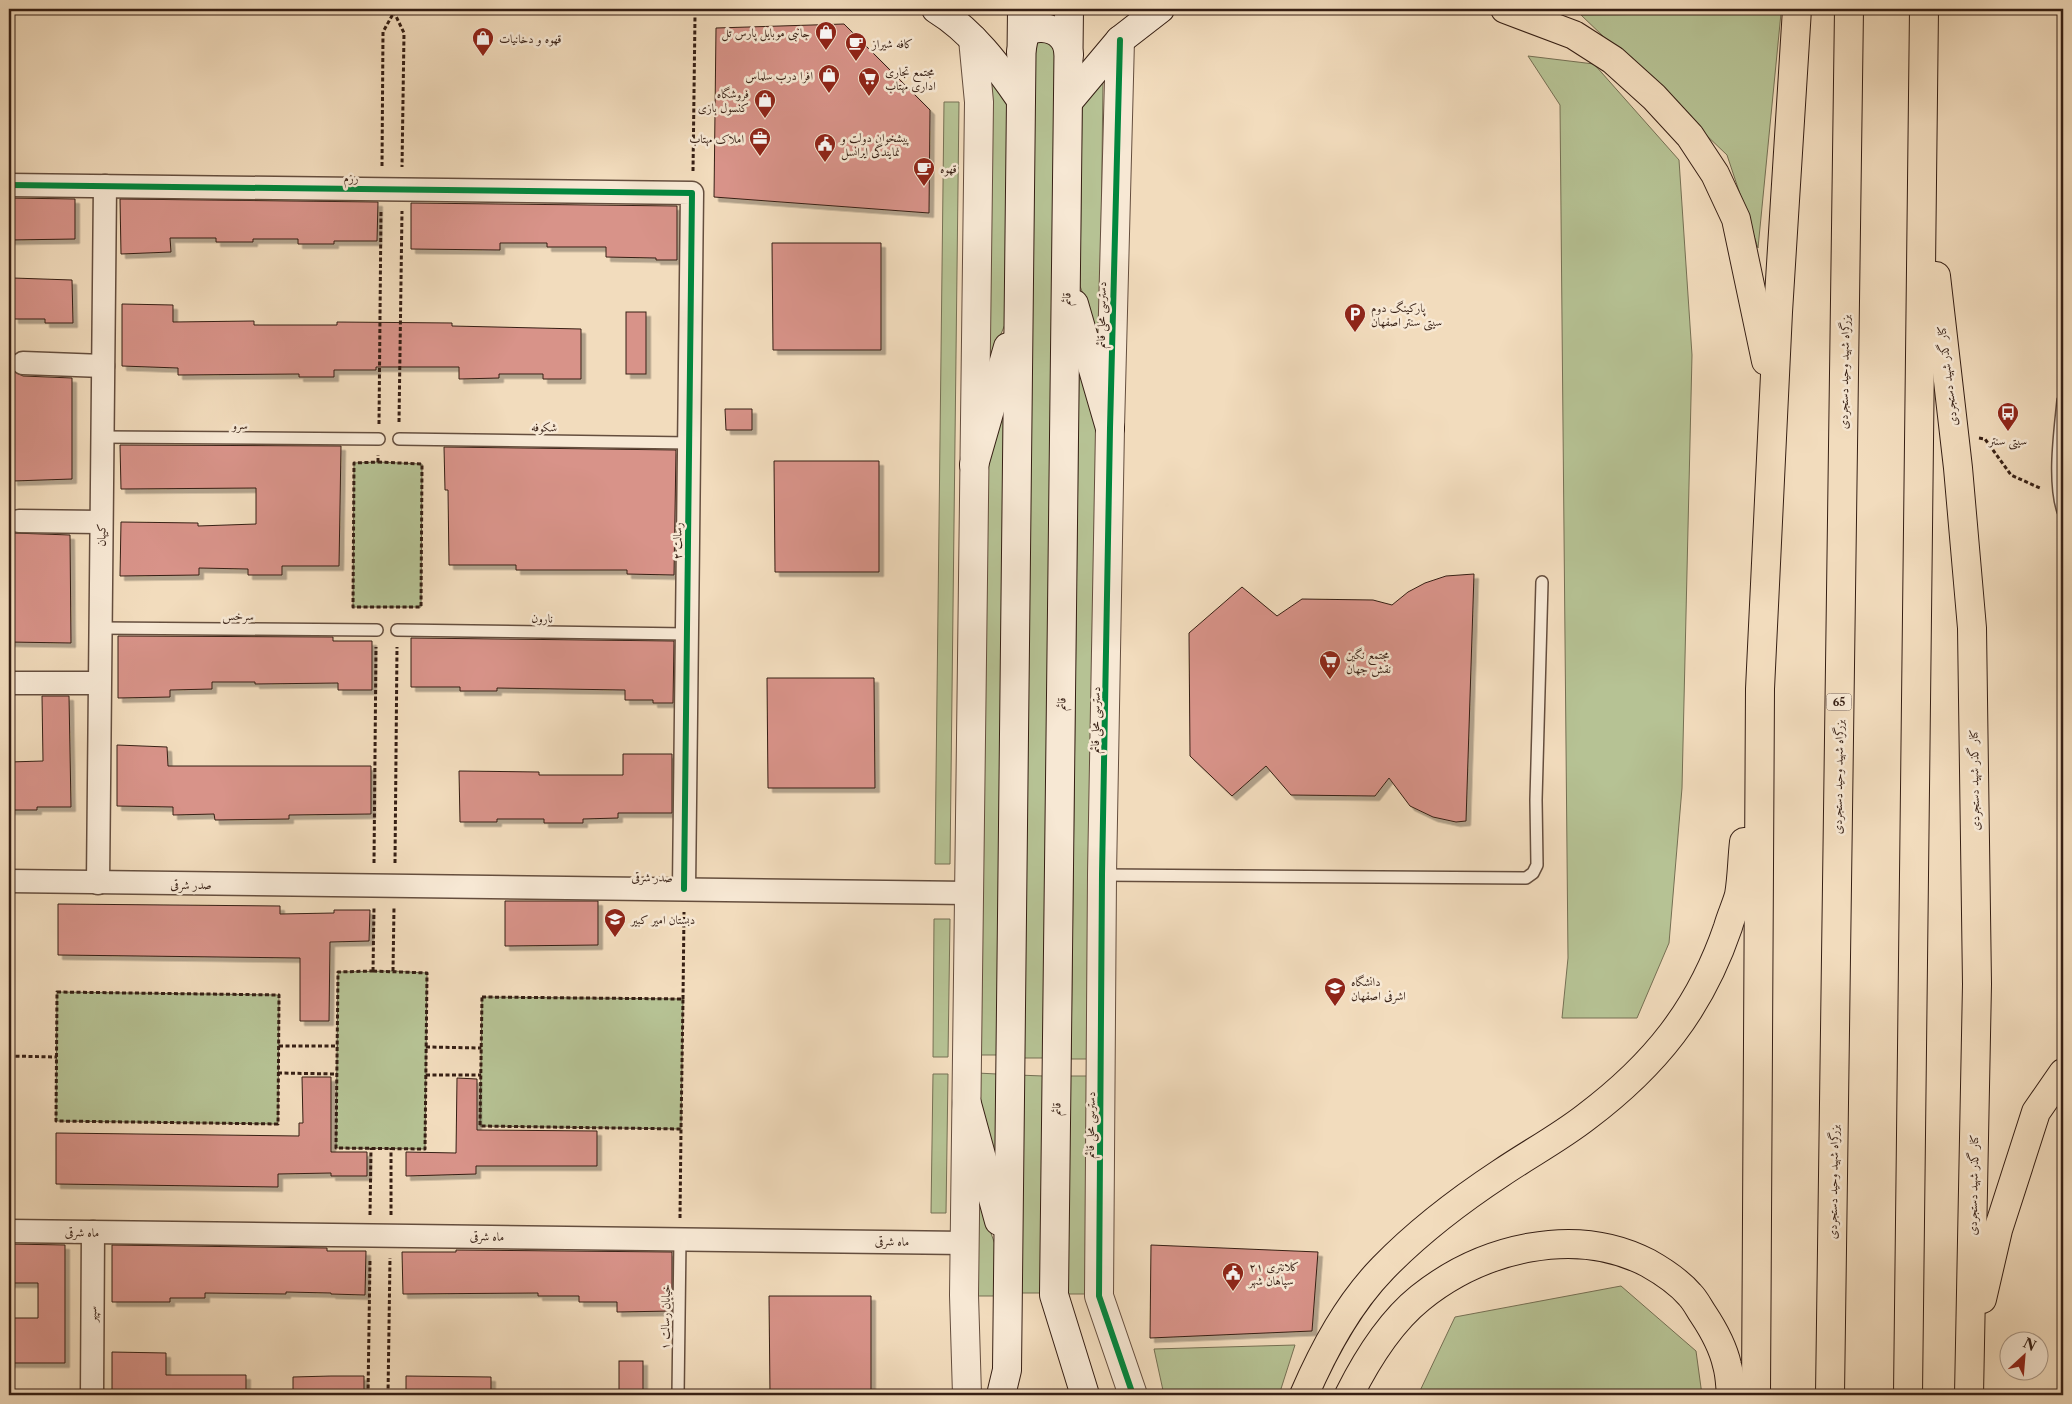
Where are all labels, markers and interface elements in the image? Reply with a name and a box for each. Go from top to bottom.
shop icon: جانبی موبایل پارس تل [814,20,838,51]
place label: جانبی موبایل پارس تل [722,25,810,42]
shop icon: قهوه و دخانیات [471,26,495,57]
place label: قهوه و دخانیات [499,31,562,47]
cafe icon: کافه شیراز [844,31,868,62]
place label: کافه شیراز [871,36,913,51]
shop icon: افرا درب سلماس [817,63,841,94]
place label: مجتمع تجاری اداری مهتاب [885,64,936,94]
supermarket icon: مجتمع تجاری اداری مهتاب [857,66,881,97]
place label: افرا درب سلماس [745,68,813,84]
place label: فروشگاه کنسول بازی [698,86,749,116]
shop icon: فروشگاه کنسول بازی [753,88,777,119]
office icon: املاک مهتاب [748,126,772,157]
place label: پیشخوان دولت و نمایندگی ایرانسل [839,130,910,161]
place label: املاک مهتاب [689,131,744,147]
public building icon: پیشخوان دولت و نمایندگی ایرانسل [813,132,837,163]
cafe icon: قهوه [912,156,936,187]
place label: قهوه [940,161,957,177]
street label: رزم [343,170,359,189]
street label: دسترسی محلی قائم [1093,282,1113,349]
street label: قائم [1058,292,1078,306]
place label: پارکینگ دوم سیتی سنتر اصفهان [1371,300,1442,331]
parking icon: پارکینگ دوم سیتی سنتر اصفهان [1343,302,1367,333]
street label: بزرگراه شهید وحید دستجردی [1836,315,1853,429]
street label: کنار گذر شهید دستجردی [1932,325,1962,427]
bus stop icon: سیتی سنتر [1996,401,2020,432]
street label: سرو [230,417,248,433]
street label: شکوفه [531,419,557,436]
place label: سیتی سنتر [1987,433,2027,450]
street label: رسالت ۲ [669,522,685,560]
street label: کیهان [93,523,110,547]
street label: سرخس [222,608,254,625]
street label: نارون [531,610,553,627]
place label: مجتمع نگین نقش جهان [1346,647,1391,678]
supermarket icon: مجتمع نگین نقش جهان [1318,649,1342,680]
street label: دسترسی محلی قائم [1087,687,1107,754]
road number: 65 [1826,694,1852,710]
street label: قائم [1053,697,1073,711]
street label: بزرگراه شهید وحید دستجردی [1830,720,1847,834]
street label: کنار گذر شهید دستجردی [1965,729,1983,831]
street label: صدر شرقی [631,869,673,886]
street label: صدر شرقی [170,877,212,893]
school or university icon: دبستان امیر کبیر [603,907,627,938]
place label: دبستان امیر کبیر [629,912,695,927]
place label: دانشگاه اشرفی اصفهان [1351,974,1406,1004]
school or university icon: دانشگاه اشرفی اصفهان [1323,976,1347,1007]
street label: دسترسی محلی قائم [1082,1092,1102,1159]
street label: قائم [1048,1102,1068,1116]
street label: بزرگراه شهید وحید دستجردی [1825,1125,1842,1239]
street label: کنار گذر شهید دستجردی [1964,1134,1982,1236]
street label: ماه شرقی [65,1224,99,1241]
street label: ماه شرقی [470,1228,504,1245]
street label: ماه شرقی [875,1233,909,1250]
place label: کلانتری ۲۱ سپاهان شهر [1247,1259,1299,1289]
public building icon: کلانتری ۲۱ سپاهان شهر [1221,1261,1245,1292]
street label: خیابان رسالت ۱ [657,1284,673,1350]
street label: سپهر [84,1305,101,1324]
north arrow [2000,1332,2050,1382]
text: N [2020,1334,2039,1355]

